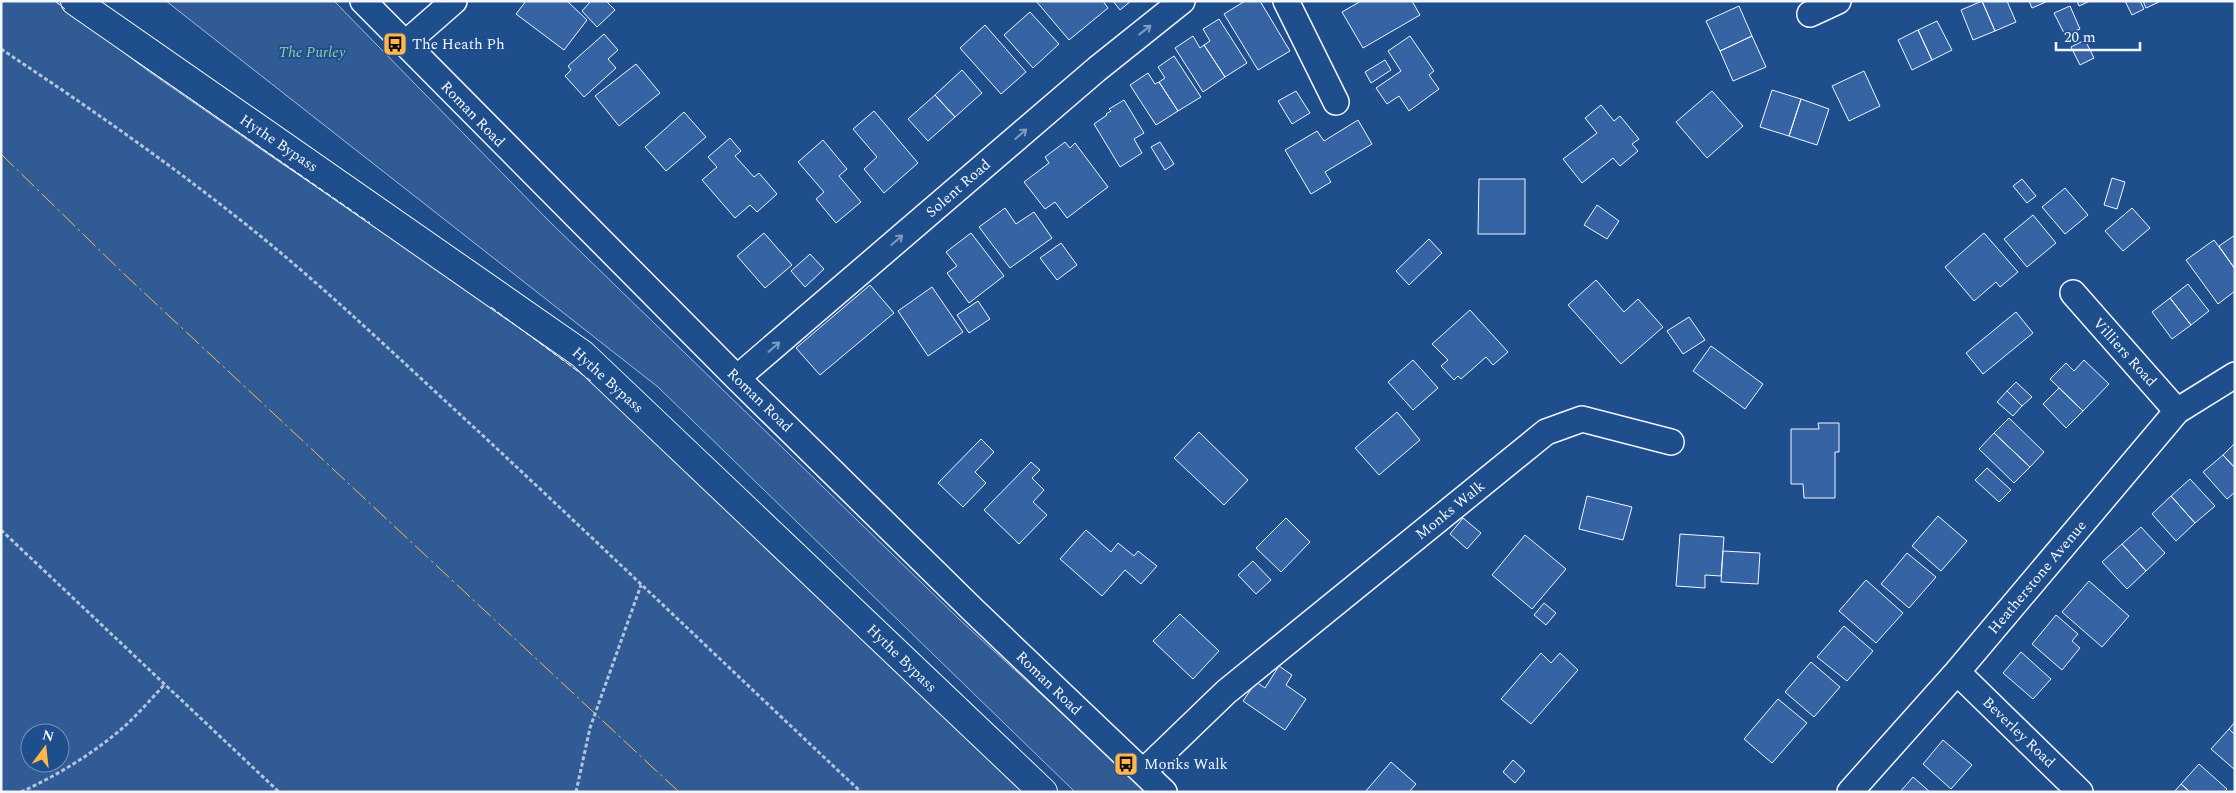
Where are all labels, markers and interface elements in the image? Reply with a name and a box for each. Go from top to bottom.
scale bar [2056,20,2140,52]
one-way arrow [1138,25,1151,36]
text: 20 m [2064,26,2096,49]
bus stop icon: The Heath Ph [382,31,408,57]
place label: The Heath Ph [412,33,505,56]
park label: The Purley [279,41,346,64]
street label: Roman Road [435,76,510,153]
street label: Hythe Bypass [235,109,323,178]
one-way arrow [1014,129,1027,140]
street label: Solent Road [921,154,996,223]
one-way arrow [891,235,904,246]
street label: Villiers Road [2087,312,2162,392]
one-way arrow [768,341,781,352]
street label: Hythe Bypass [566,342,649,419]
street label: Roman Road [721,363,798,438]
street label: Monks Walk [1410,475,1490,546]
street label: Heatherstone Avenue [1983,515,2092,640]
street label: Hythe Bypass [861,619,942,698]
street label: Roman Road [1010,646,1087,721]
street label: Beverley Road [1977,691,2061,773]
north arrow [20,723,70,773]
text: N [40,724,56,748]
bus stop icon: Monks Walk [1113,751,1139,777]
place label: Monks Walk [1144,753,1228,776]

